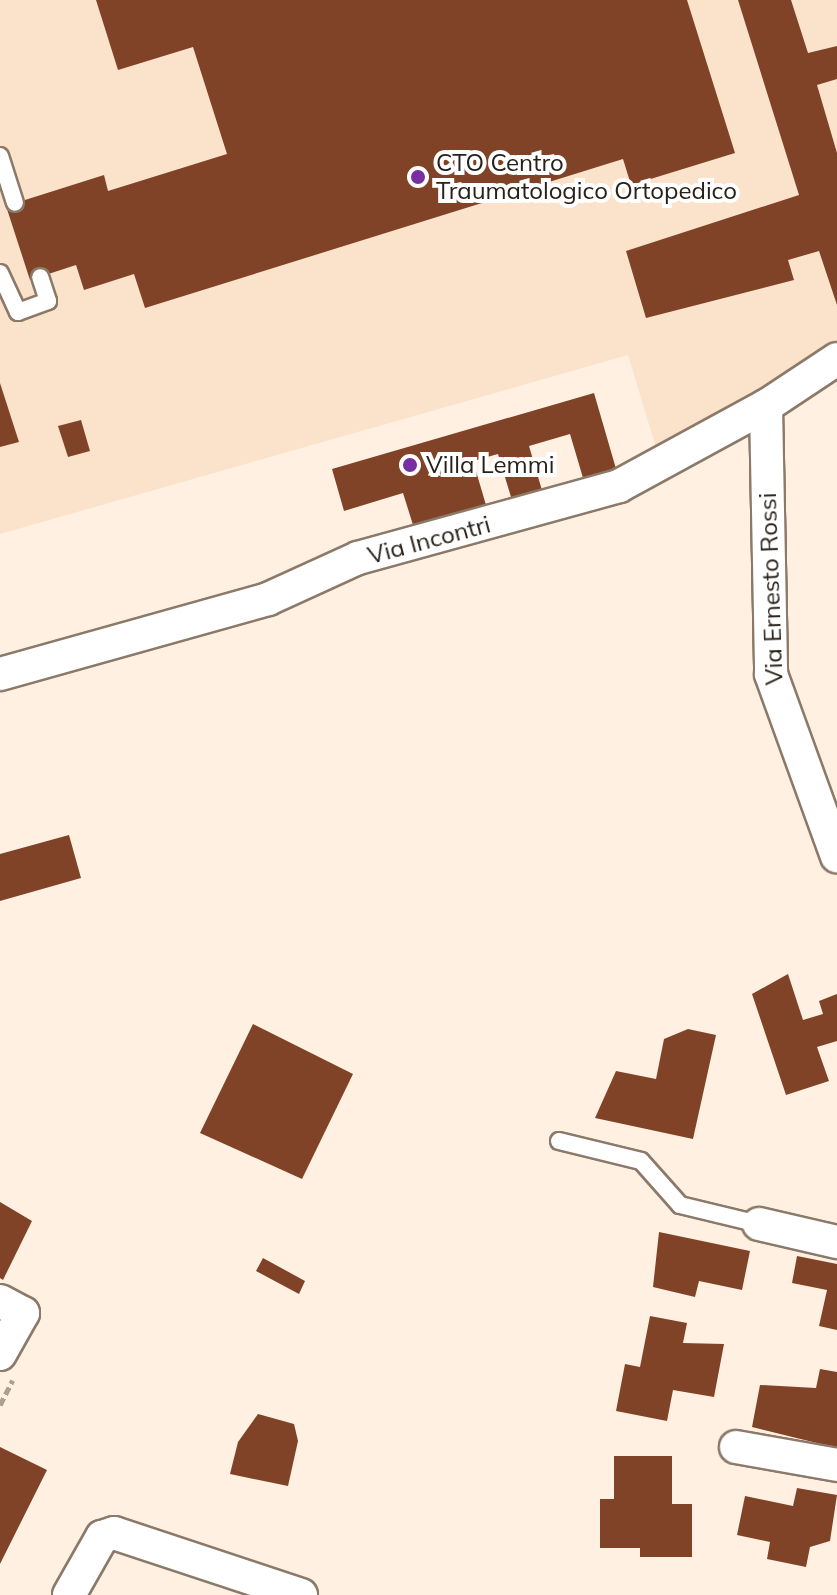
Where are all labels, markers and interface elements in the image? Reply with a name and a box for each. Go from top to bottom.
place label: CTO Centro Traumatologico Ortopedico [436,149,737,205]
marker: CTO Centro Traumatologico Ortopedico [407,166,429,188]
place label: Villa Lemmi [426,451,554,479]
marker: Villa Lemmi [401,456,419,474]
street label: Via Ernesto Rossi [753,492,789,686]
street label: Via Incontri [365,510,493,570]

